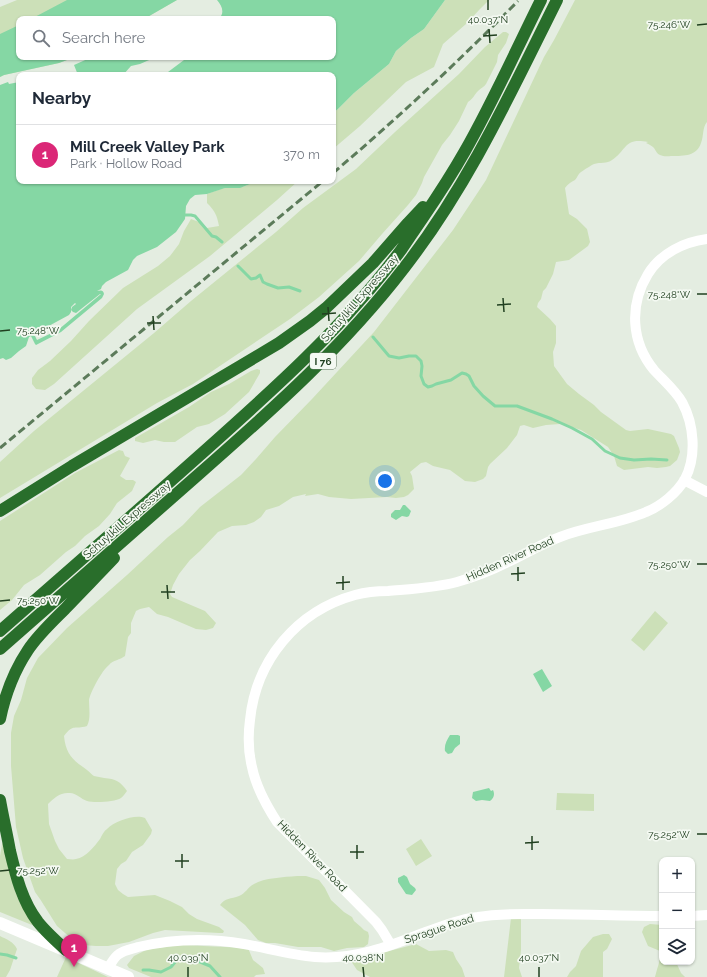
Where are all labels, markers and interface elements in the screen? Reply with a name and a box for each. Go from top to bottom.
text: 40.037°N [468,14,508,25]
search box [16,16,336,60]
text: 75.246°W [648,19,691,30]
icon: search [30,27,52,49]
text: Search here [62,29,145,47]
text: Nearby [32,88,91,108]
text: Mill Creek Valley Park [70,138,225,156]
text: 1 [42,147,48,162]
text: 370 m [283,147,320,162]
text: Park · Hollow Road [70,156,182,171]
street label: Schuylkill Expressway [318,252,402,344]
text: 75.248°W [648,289,691,300]
text: 75.248°W [17,325,60,336]
road number: I 76 [310,353,336,369]
your location [375,471,395,491]
street label: Schuylkill Expressway [81,478,173,562]
street label: Hidden River Road [464,534,556,584]
text: 75.250°W [648,559,691,570]
text: 75.250°W [17,595,60,606]
street label: Hidden River Road [275,818,350,895]
text: 75.252°W [648,829,690,840]
map controls [659,857,695,965]
button: + [659,857,695,893]
text: 75.252°W [17,865,59,876]
button: − [659,893,695,929]
street label: Sprague Road [403,912,476,946]
button: layers [659,929,695,965]
pin: 1 [61,934,87,967]
text: 40.039°N [168,952,208,963]
text: 40.038°N [342,952,384,963]
text: 40.037°N [519,952,559,963]

